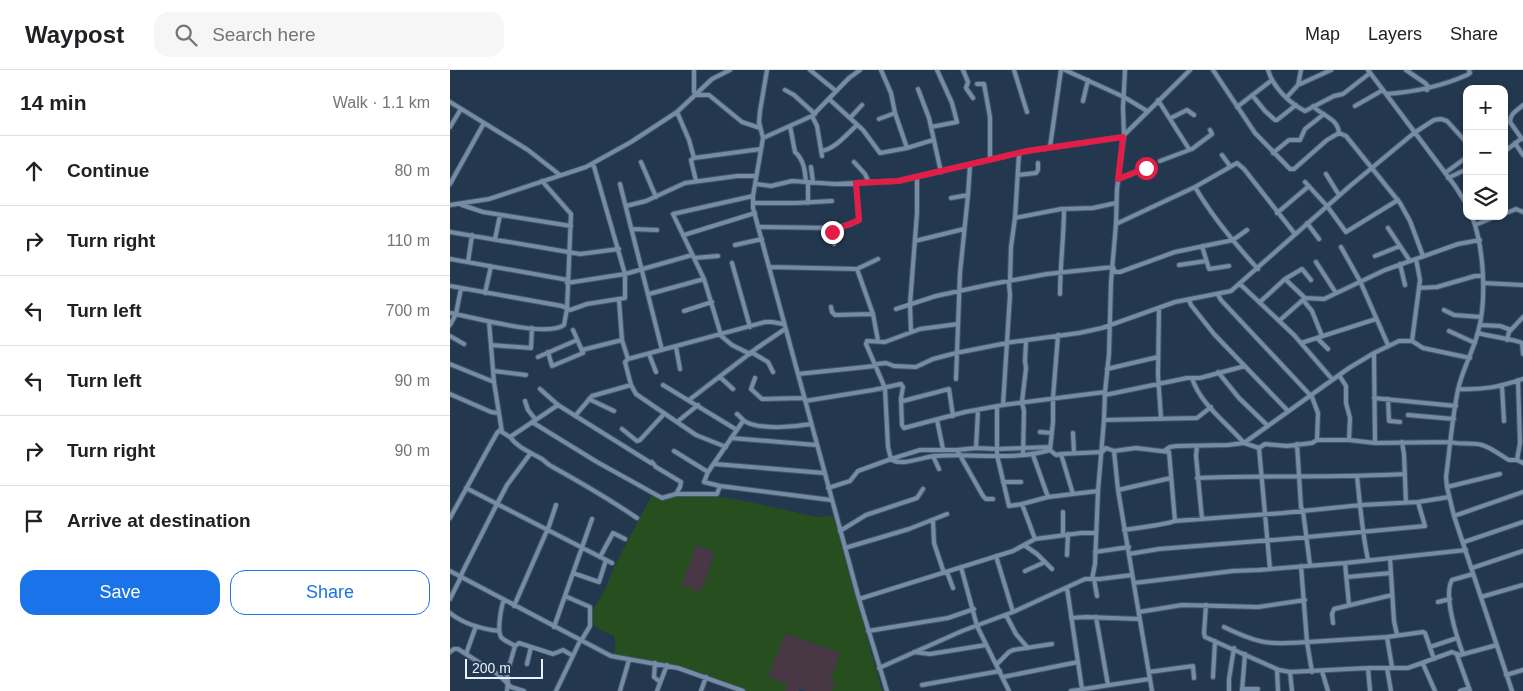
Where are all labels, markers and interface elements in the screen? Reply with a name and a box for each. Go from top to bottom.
search box [154,12,504,57]
text: Waypost [25,21,124,48]
icon: search [172,21,200,49]
text: Search here [212,24,316,45]
text: Map [1305,24,1340,44]
text: Layers [1368,24,1422,44]
text: Share [1450,24,1498,44]
map controls [1463,85,1508,220]
button: + [1463,85,1508,130]
text: 14 min [20,91,87,114]
text: Walk · 1.1 km [333,94,430,111]
button: − [1463,130,1508,175]
icon: ahead [20,157,48,185]
route start [1135,157,1158,180]
text: Continue [67,160,149,181]
text: 80 m [394,162,430,179]
button: layers [1463,175,1508,220]
route end [821,221,844,244]
icon: right [20,227,48,255]
text: Turn right [67,230,155,251]
text: 110 m [387,232,430,249]
icon: left [20,297,48,325]
text: Turn left [67,300,142,321]
text: 700 m [386,302,430,319]
icon: left [20,367,48,395]
text: Turn left [67,370,142,391]
text: 90 m [394,372,430,389]
icon: right [20,437,48,465]
text: Turn right [67,440,155,461]
text: 90 m [394,442,430,459]
icon: arrive [20,507,48,535]
text: Arrive at destination [67,510,251,531]
button: Save [20,570,220,615]
button: Share [230,570,430,615]
scale bar [465,656,542,679]
text: 200 m [472,660,511,676]

